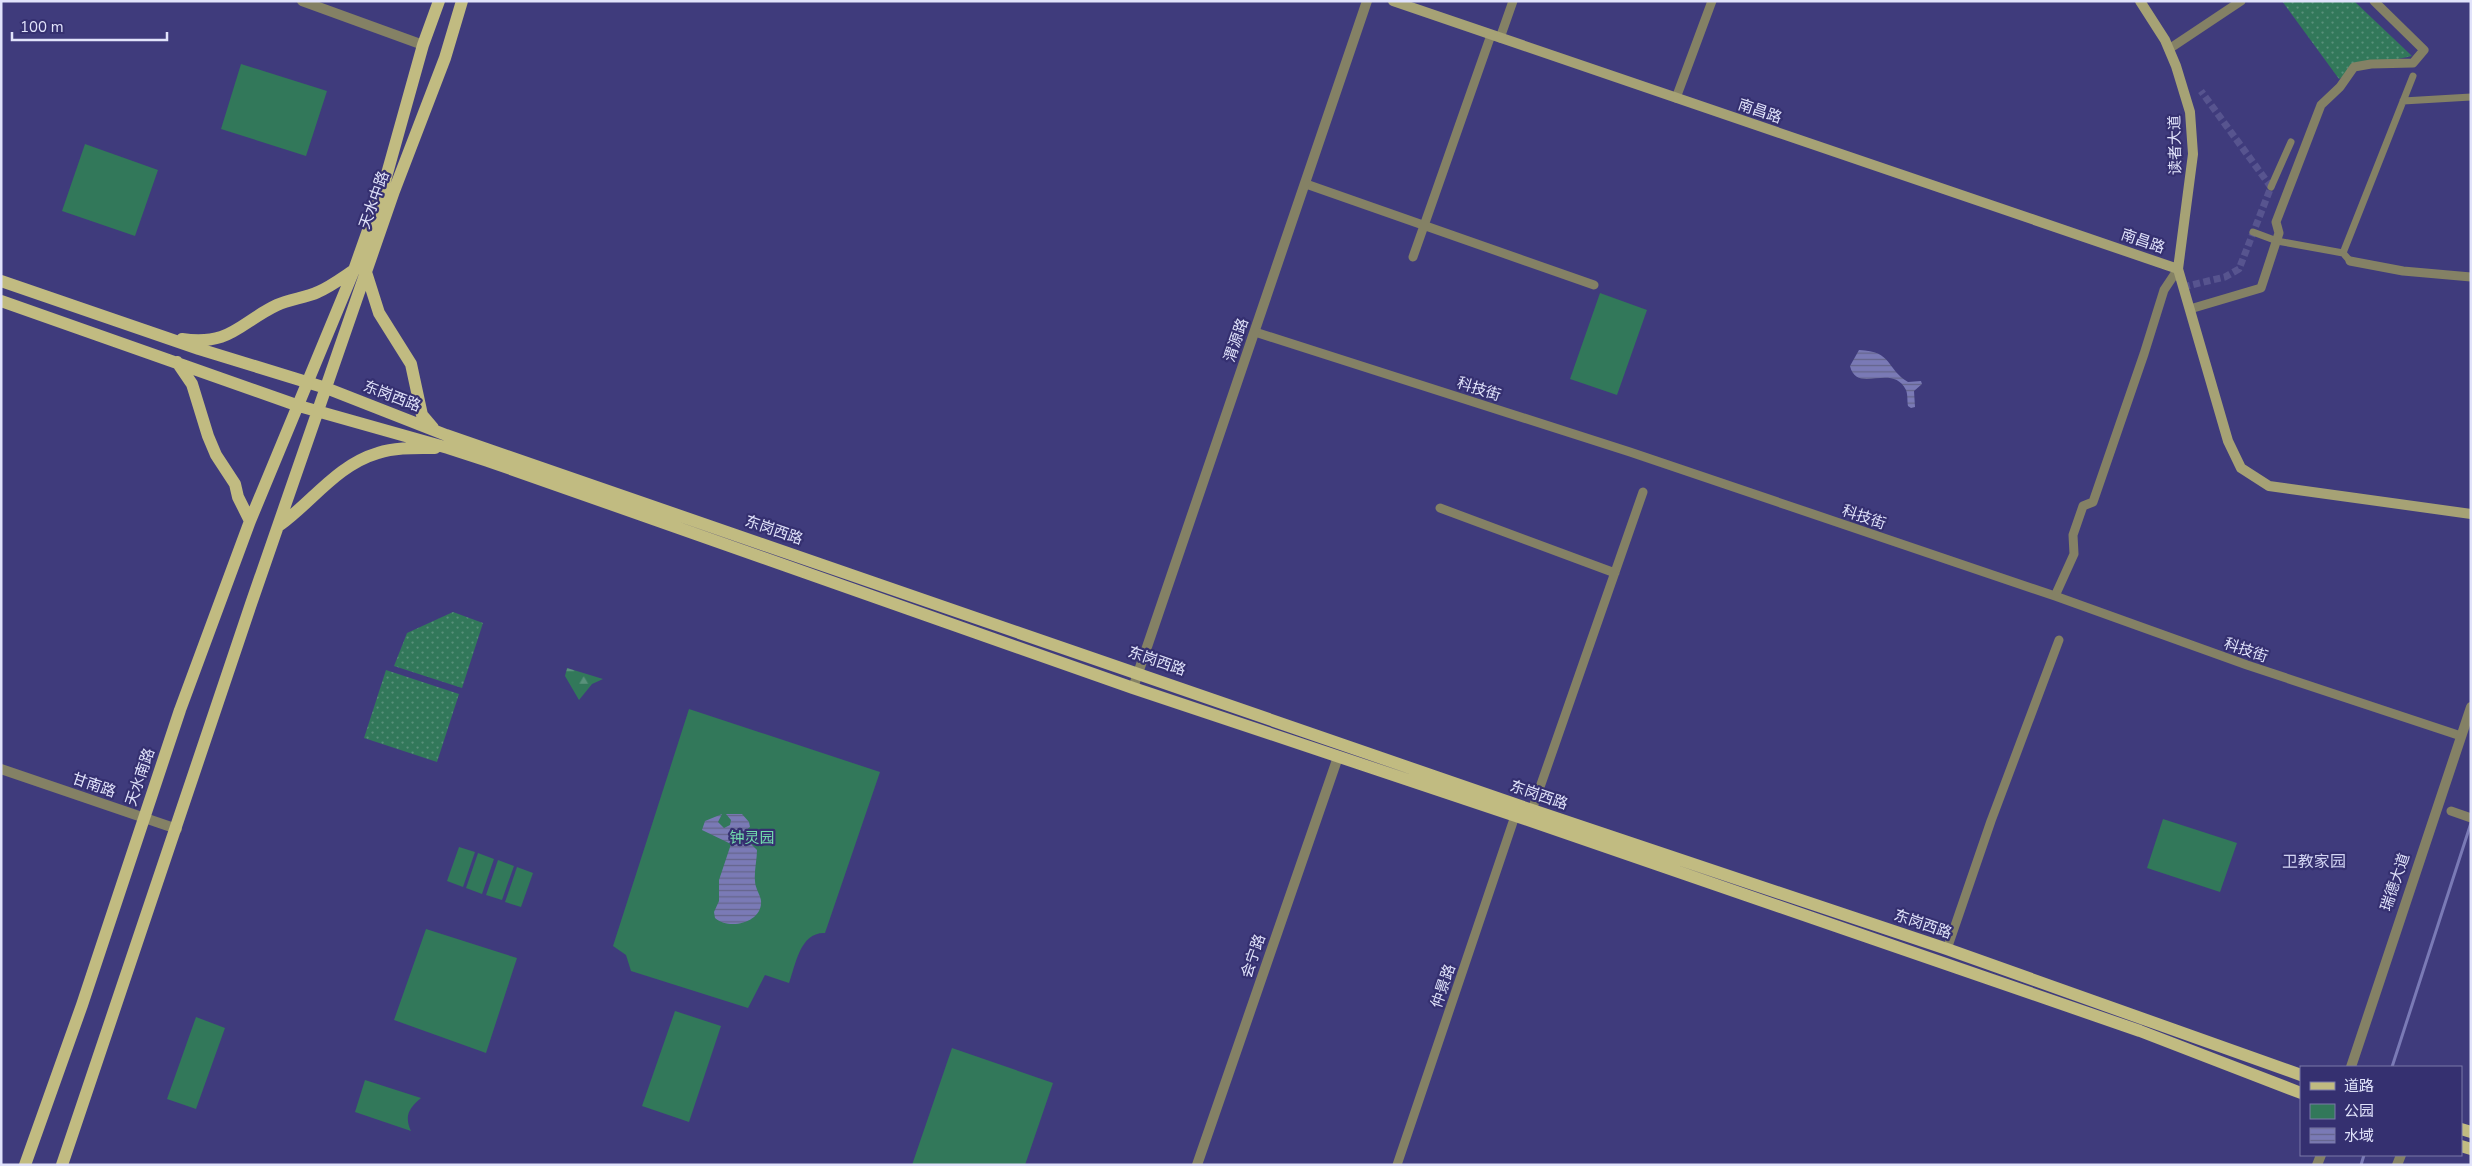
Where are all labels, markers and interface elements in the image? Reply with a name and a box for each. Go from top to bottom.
scale bar [12,10,168,42]
text: 100 m [20,17,64,37]
street label: 南昌路 [1735,94,1785,128]
street label: 读者大道 [2164,115,2186,175]
street label: 天水中路 [354,168,394,232]
street label: 南昌路 [2118,224,2168,258]
street label: 渭源路 [1219,315,1253,365]
street label: 科技街 [1455,373,1503,405]
street label: 东岗西路 [360,376,424,416]
street label: 科技街 [1839,500,1889,534]
street label: 东岗西路 [742,511,806,549]
street label: 科技街 [2221,633,2271,667]
street label: 东岗西路 [1125,642,1189,680]
street label: 天水南路 [121,745,159,809]
street label: 甘南路 [69,768,119,802]
street label: 东岗西路 [1507,776,1571,814]
park label: 钟灵园 [729,828,775,848]
street label: 瑞德大道 [2376,850,2414,914]
district label: 卫教家园 [2282,851,2346,873]
street label: 东岗西路 [1891,905,1955,943]
street label: 会宁路 [1236,931,1270,981]
street label: 仲景路 [1426,961,1460,1011]
legend [2300,1066,2462,1156]
text: 道路 [2344,1076,2374,1096]
text: 公园 [2344,1101,2374,1121]
text: 水域 [2344,1126,2374,1146]

